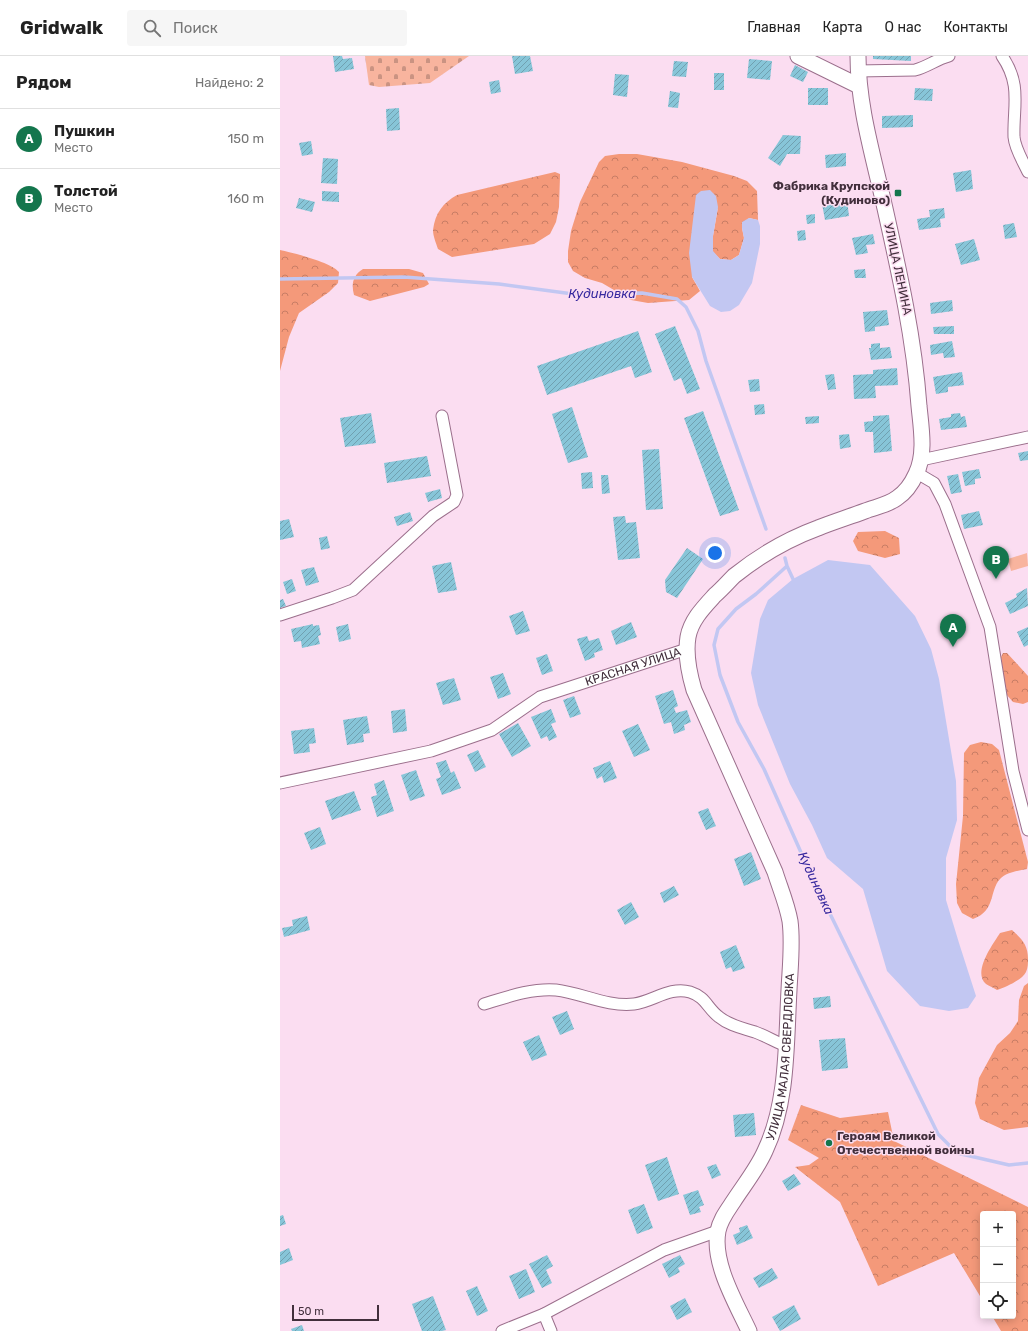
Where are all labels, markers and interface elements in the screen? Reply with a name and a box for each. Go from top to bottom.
search box [127,10,407,46]
text: Gridwalk [20,16,103,39]
icon: search [141,17,163,39]
text: Поиск [173,19,218,37]
text: Главная [747,19,801,36]
text: Карта [823,19,863,36]
text: О нас [885,19,921,36]
text: Контакты [943,19,1008,36]
text: Рядом [16,72,72,92]
text: Найдено: 2 [195,75,264,90]
text: Пушкин [54,122,115,140]
text: A [24,131,34,146]
text: 150 m [228,131,264,146]
text: Место [54,140,93,155]
place label: Фабрика Крупской (Кудиново) [773,179,890,207]
text: Толстой [54,182,118,200]
marker: Фабрика Крупской (Кудиново) [893,188,903,198]
text: B [24,191,34,206]
text: 160 m [228,191,264,206]
text: Место [54,200,93,215]
street label: УЛИЦА ЛЕНИНА [881,222,915,316]
water label: Кудиновка [568,286,636,301]
your location [705,543,725,563]
pin: B [983,546,1009,579]
pin: A [940,614,966,647]
street label: КРАСНАЯ УЛИЦА [583,644,683,689]
water label: Кудиновка [795,849,837,917]
street label: УЛИЦА МАЛАЯ СВЕРДЛОВКА [763,973,797,1142]
place label: Героям Великой Отечественной войны [837,1129,974,1157]
marker: Героям Великой Отечественной войны [824,1138,834,1148]
map controls [980,1211,1016,1319]
button: + [980,1211,1016,1247]
button: − [980,1247,1016,1283]
button: locate [980,1283,1016,1319]
scale bar [292,1303,379,1322]
text: 50 m [298,1305,324,1318]

